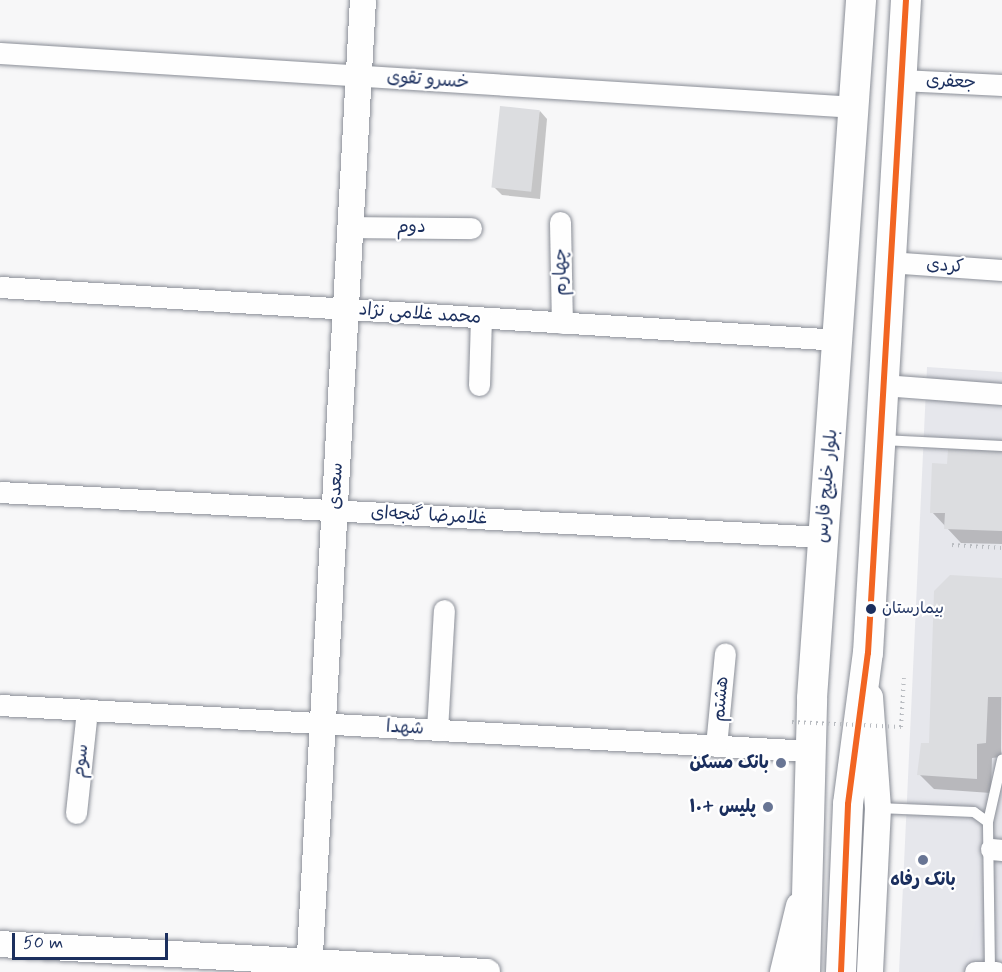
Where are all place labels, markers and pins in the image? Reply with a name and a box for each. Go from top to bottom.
place label: بیمارستان [882,599,944,619]
marker: بیمارستان [865,603,877,615]
place label: بانک مسکن [690,752,769,774]
marker: بانک مسکن [774,756,788,770]
place label: پلیس +۱۰ [689,796,756,818]
marker: پلیس +۱۰ [761,800,775,814]
marker: بانک رفاه [916,853,930,867]
place label: بانک رفاه [890,869,956,891]

